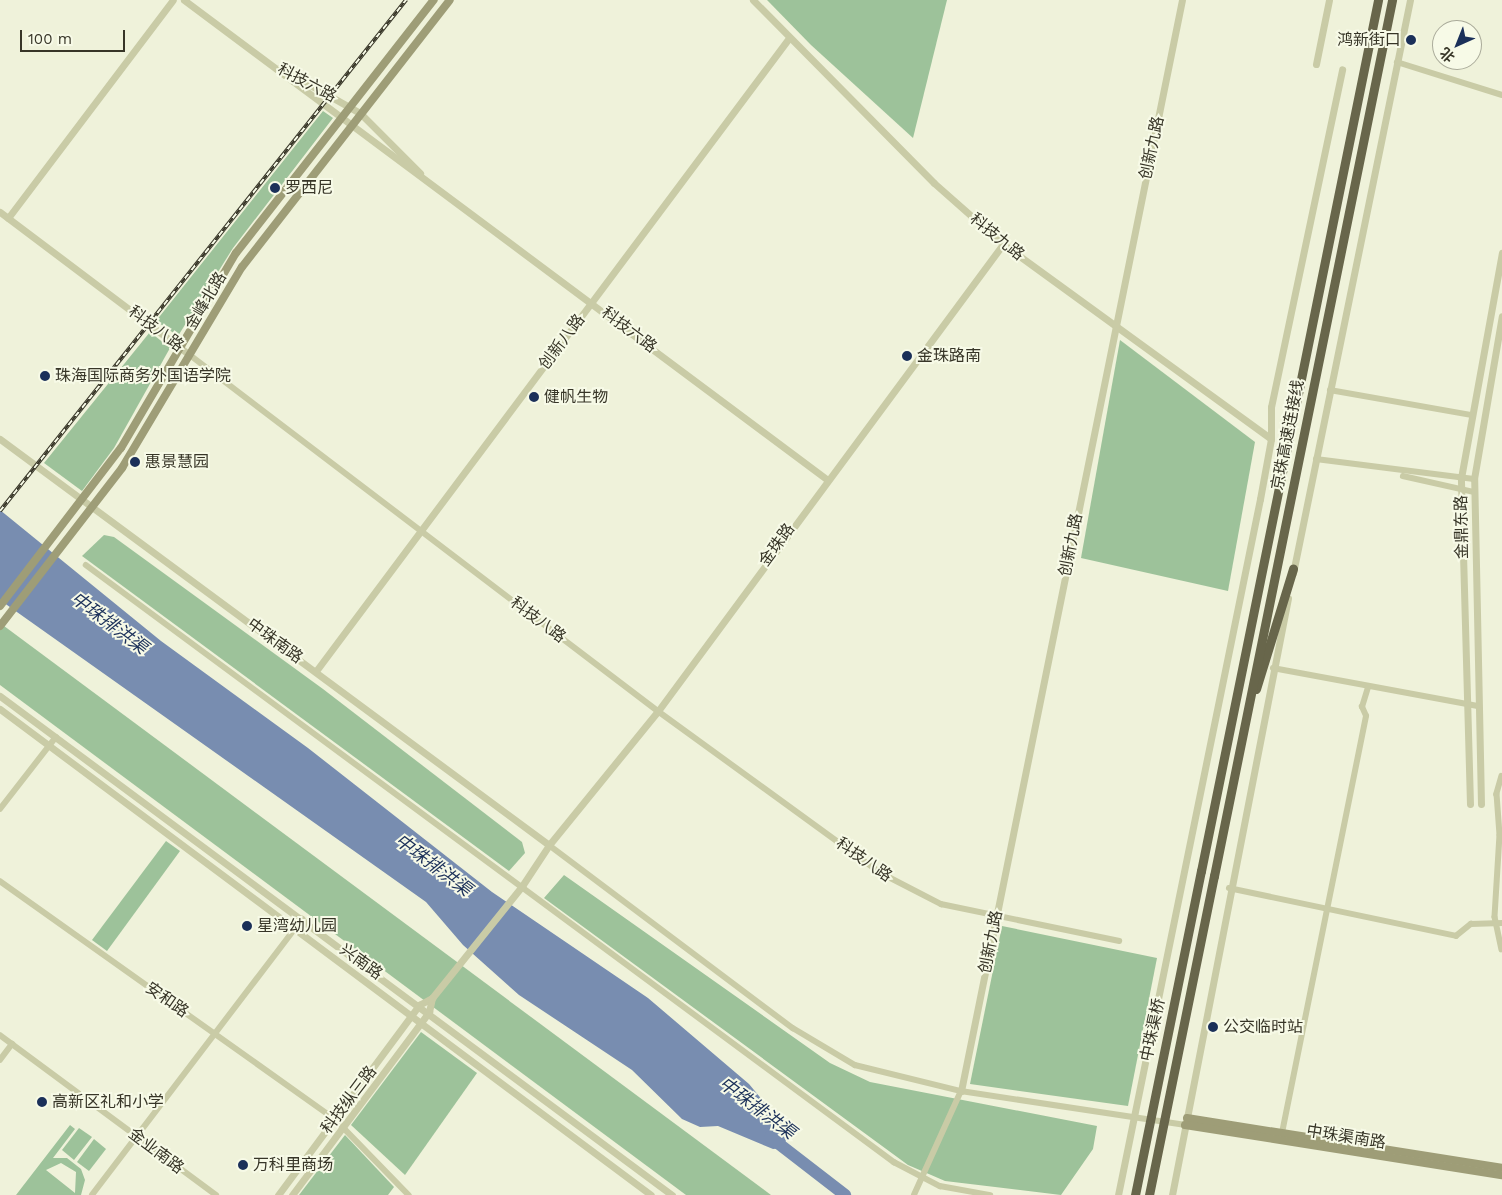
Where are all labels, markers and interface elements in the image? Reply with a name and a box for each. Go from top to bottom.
scale bar [22,20,128,52]
north arrow [1432,20,1482,70]
text: 100 m [28,30,72,48]
place label: 鸿新街口 [1337,30,1401,50]
marker: 鸿新街口 [1405,34,1417,46]
text: 北 [1437,44,1458,66]
street label: 科技六路 [274,60,340,106]
street label: 创新九路 [1136,115,1168,181]
place label: 罗西尼 [285,178,333,198]
marker: 罗西尼 [269,182,281,194]
street label: 科技九路 [966,209,1028,265]
street label: 金峰北路 [181,269,231,333]
street label: 科技八路 [125,302,187,356]
street label: 科技六路 [598,303,660,357]
street label: 创新八路 [535,311,589,373]
place label: 金珠路南 [917,346,981,366]
marker: 金珠路南 [901,350,913,362]
place label: 珠海国际商务外国语学院 [55,366,231,386]
marker: 珠海国际商务外国语学院 [39,370,51,382]
street label: 京珠高速连接线 [1268,378,1308,492]
place label: 健帆生物 [544,387,608,407]
marker: 健帆生物 [528,391,540,403]
place label: 惠景慧园 [145,452,209,472]
marker: 惠景慧园 [129,456,141,468]
street label: 金鼎东路 [1452,495,1472,559]
street label: 创新九路 [1055,512,1087,578]
street label: 金珠路 [755,520,799,570]
water label: 中珠排洪渠 [67,587,151,659]
street label: 科技八路 [507,593,569,647]
street label: 中珠南路 [243,614,307,668]
water label: 中珠排洪渠 [391,829,475,901]
street label: 科技八路 [832,834,896,886]
street label: 创新九路 [975,909,1007,975]
place label: 星湾幼儿园 [257,916,337,936]
marker: 星湾幼儿园 [241,920,253,932]
street label: 兴南路 [336,940,386,984]
street label: 安和路 [142,978,192,1022]
street label: 中珠渠桥 [1137,997,1169,1063]
place label: 公交临时站 [1223,1017,1303,1037]
marker: 公交临时站 [1207,1021,1219,1033]
street label: 科技纵三路 [317,1062,381,1138]
water label: 中珠排洪渠 [715,1072,799,1144]
place label: 高新区礼和小学 [52,1092,164,1112]
marker: 高新区礼和小学 [36,1096,48,1108]
street label: 中珠渠南路 [1305,1121,1387,1153]
street label: 金业南路 [125,1124,187,1178]
place label: 万科里商场 [253,1155,333,1175]
marker: 万科里商场 [237,1159,249,1171]

